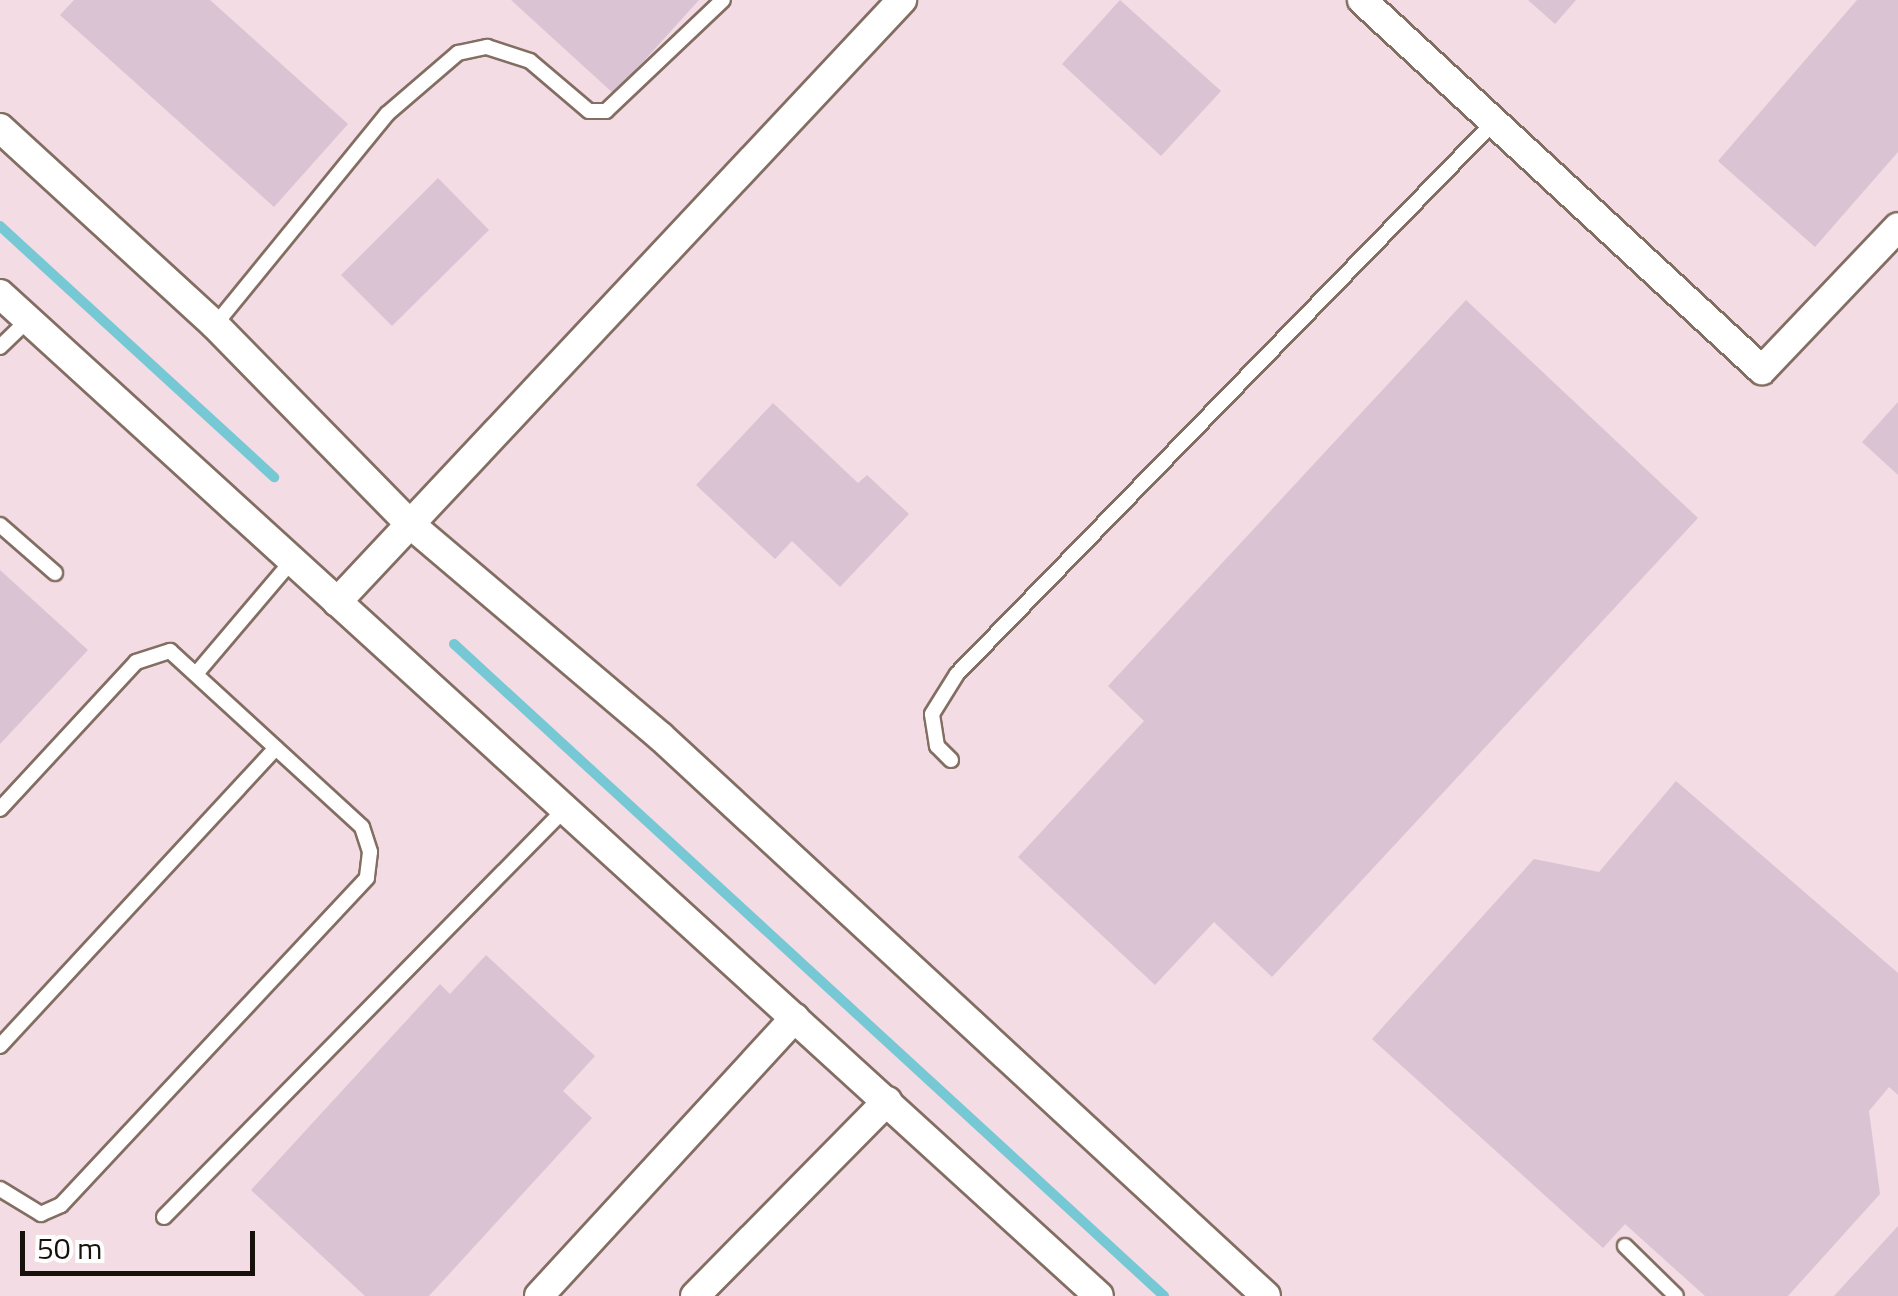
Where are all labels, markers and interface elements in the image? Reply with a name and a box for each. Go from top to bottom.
scale bar [25,1211,260,1273]
text: 50 m [37,1225,102,1271]

